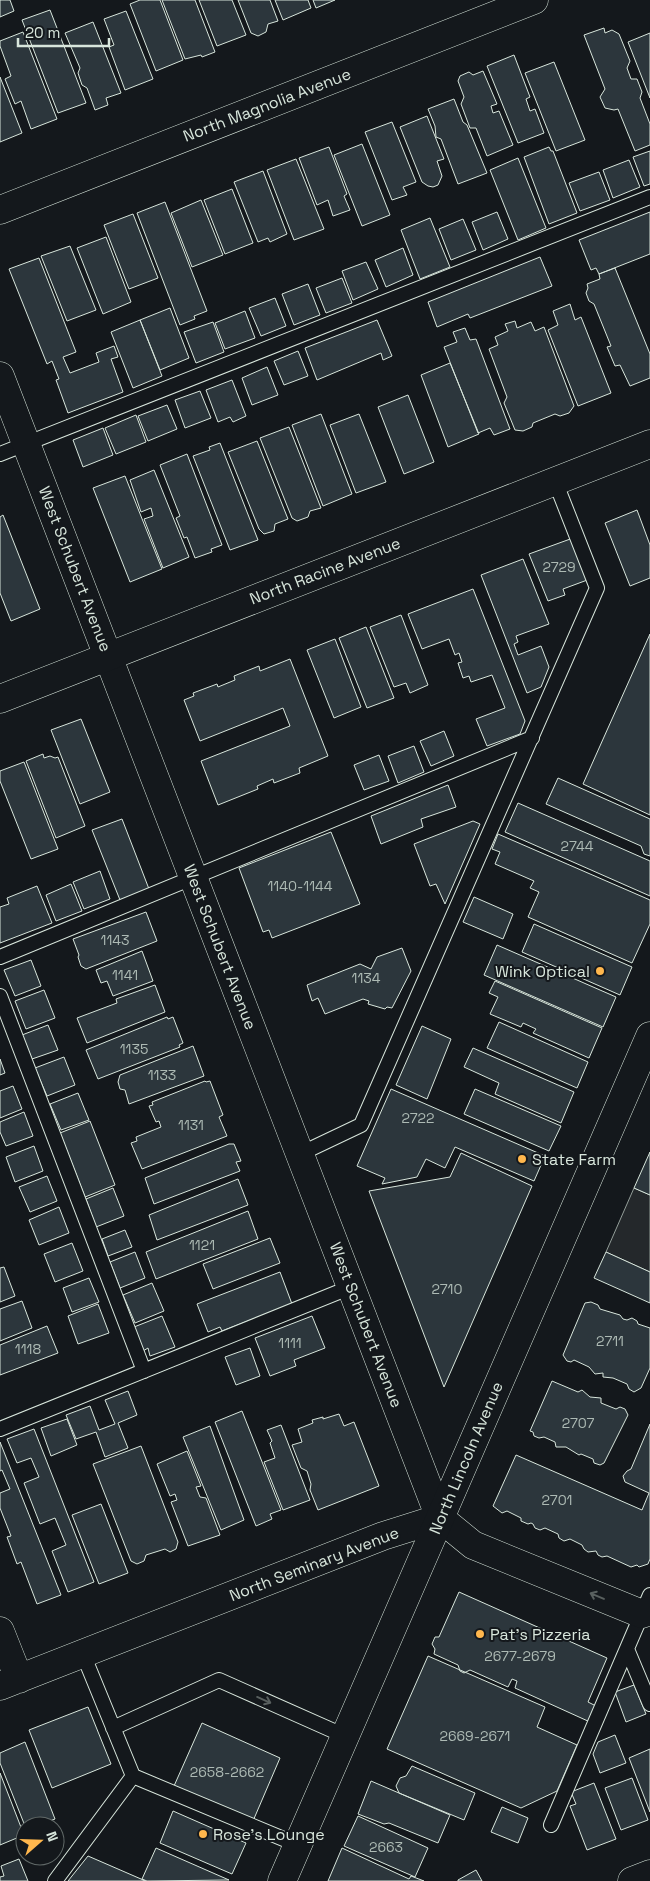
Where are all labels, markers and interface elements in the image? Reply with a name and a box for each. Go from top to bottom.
scale bar [18,15,109,47]
text: 20 m [25,23,60,42]
street label: North Magnolia Avenue [180,63,354,147]
street label: West Schubert Avenue [34,483,116,655]
street label: North Racine Avenue [247,533,403,609]
house number: 2729 [542,558,576,576]
house number: 2744 [561,837,594,855]
street label: West Schubert Avenue [179,861,261,1033]
house number: 1140-1144 [267,877,333,895]
house number: 1143 [101,931,129,949]
place label: Wink Optical [495,961,590,982]
marker: Wink Optical [594,965,606,977]
house number: 1141 [112,966,138,984]
house number: 1134 [352,969,381,987]
house number: 1135 [120,1040,148,1058]
house number: 1133 [148,1066,176,1084]
house number: 2722 [402,1109,434,1127]
house number: 1131 [178,1116,204,1134]
place label: State Farm [532,1149,616,1170]
marker: State Farm [516,1153,528,1165]
house number: 1121 [189,1236,215,1254]
street label: West Schubert Avenue [325,1239,407,1411]
house number: 2710 [432,1280,462,1298]
house number: 2711 [596,1332,624,1350]
house number: 1111 [278,1334,302,1352]
house number: 1118 [15,1340,41,1358]
street label: North Lincoln Avenue [424,1378,508,1538]
house number: 2707 [562,1414,594,1432]
house number: 2701 [542,1491,572,1509]
street label: North Seminary Avenue [226,1522,402,1606]
one-way arrow [590,1590,605,1600]
place label: Pat's Pizzeria [490,1624,591,1645]
marker: Pat's Pizzeria [474,1628,486,1640]
house number: 2677-2679 [484,1647,556,1665]
one-way arrow [256,1696,271,1706]
house number: 2669-2671 [440,1727,510,1745]
house number: 2658-2662 [190,1763,264,1781]
north arrow [15,1816,65,1866]
place label: Rose’s Lounge [213,1824,325,1845]
marker: Rose’s Lounge [197,1828,209,1840]
text: N [42,1829,62,1844]
house number: 2663 [369,1838,403,1856]

